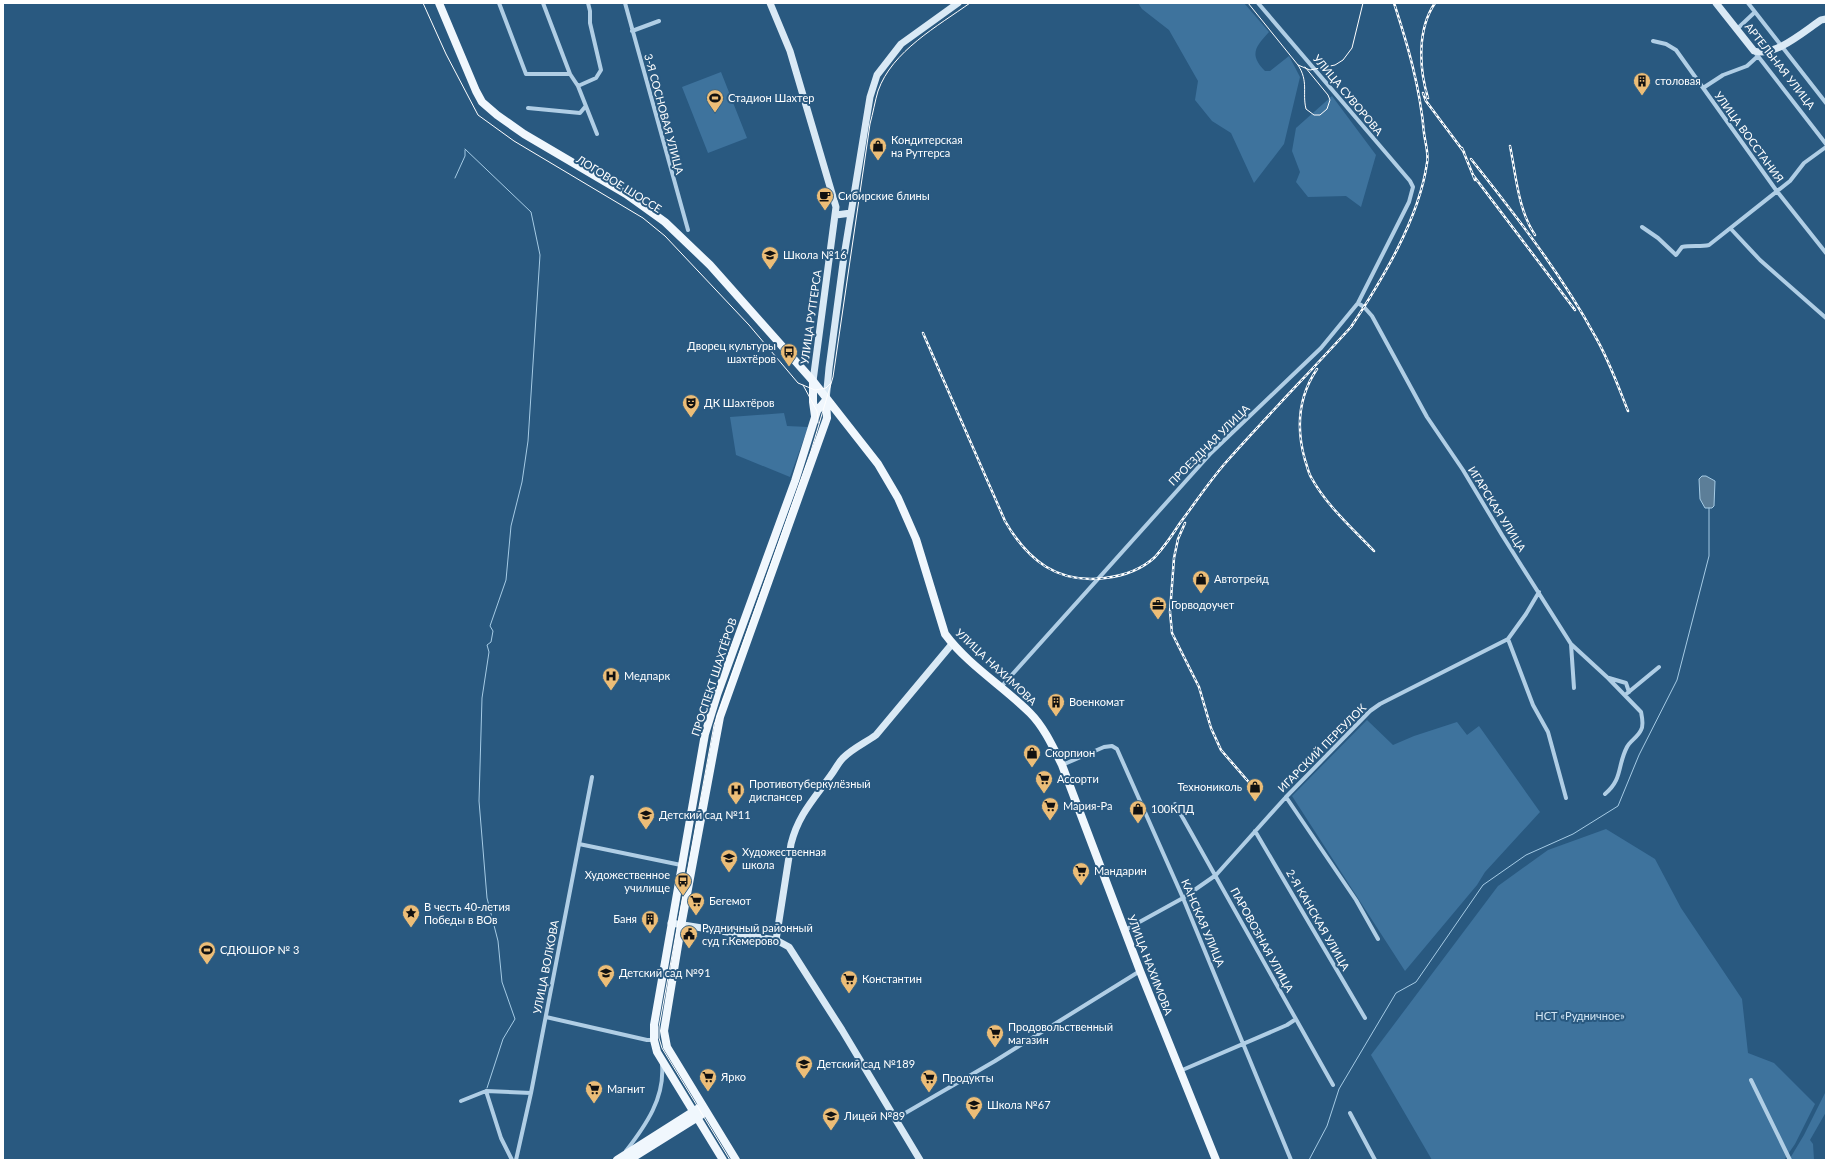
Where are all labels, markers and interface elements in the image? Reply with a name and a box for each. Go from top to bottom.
street label: АРТЕЛЬНАЯ УЛИЦА [1743,20,1819,112]
street label: 3-Я СОСНОВАЯ УЛИЦА [642,52,687,176]
street label: УЛИЦА СУВОРОВА [1311,52,1386,138]
building icon: столовая [1632,71,1652,96]
place label: столовая [1655,74,1701,87]
sports icon: Стадион Шахтер [705,88,725,113]
street label: УЛИЦА ВОССТАНИЯ [1712,89,1787,185]
place label: Стадион Шахтер [728,91,814,104]
place label: Кондитерская на Рутгерса [891,133,963,159]
shop icon: Кондитерская на Рутгерса [868,136,888,161]
street label: ЛОГОВОЕ ШОССЕ [574,152,664,215]
cafe icon: Сибирские блины [815,186,835,211]
place label: Сибирские блины [838,189,930,202]
school or university icon: Школа №16 [760,245,780,270]
place label: Школа №16 [783,248,847,261]
street label: УЛИЦА РУТГЕРСА [797,268,824,365]
place label: Дворец культуры шахтёров [687,339,776,365]
bus stop icon: Дворец культуры шахтёров [779,342,799,367]
theatre icon: ДК Шахтёров [681,393,701,418]
place label: ДК Шахтёров [704,396,774,409]
street label: ПРОЕЗДНАЯ УЛИЦА [1165,401,1252,488]
street label: ИГАРСКАЯ УЛИЦА [1466,464,1529,554]
shop icon: Автотрейд [1191,569,1211,594]
place label: Автотрейд [1214,572,1269,585]
office icon: Горводоучет [1148,595,1168,620]
place label: Горводоучет [1171,598,1235,611]
street label: ПРОСПЕКТ ШАХТЁРОВ [688,616,739,738]
street label: УЛИЦА НАХИМОВА [953,626,1040,708]
hospital icon: Медпарк [601,666,621,691]
place label: Медпарк [624,669,670,682]
building icon: Военкомат [1046,692,1066,717]
place label: Военкомат [1069,695,1125,708]
street label: ИГАРСКИЙ ПЕРЕУЛОК [1275,700,1369,794]
shop icon: Скорпион [1022,743,1042,768]
place label: Скорпион [1045,746,1095,759]
supermarket icon: Ассорти [1034,769,1054,794]
place label: Ассорти [1057,772,1099,785]
place label: Противотуберкулёзный диспансер [749,777,871,803]
shop icon: Технониколь [1245,777,1265,802]
hospital icon: Противотуберкулёзный диспансер [726,780,746,805]
place label: Технониколь [1177,780,1242,793]
supermarket icon: Мария-Ра [1040,796,1060,821]
place label: Мария-Ра [1063,799,1112,812]
shop icon: 100КПД [1128,799,1148,824]
place label: 100КПД [1151,802,1195,815]
school or university icon: Детский сад №11 [636,805,656,830]
place label: Детский сад №11 [659,808,751,821]
place label: Художественная школа [742,845,826,871]
school or university icon: Художественная школа [719,848,739,873]
supermarket icon: Мандарин [1071,861,1091,886]
place label: Мандарин [1094,864,1147,877]
street label: 2-Я КАНСКАЯ УЛИЦА [1284,867,1353,973]
place label: Художественное училище [585,868,670,894]
bus stop icon: Художественное училище [673,871,693,896]
street label: КАНСКАЯ УЛИЦА [1179,877,1228,969]
street label: ПАРОВОЗНАЯ УЛИЦА [1228,885,1297,995]
supermarket icon: Бегемот [686,891,706,916]
place label: Бегемот [709,894,751,907]
place label: В честь 40-летия Победы в ВОв [424,900,510,926]
place icon: В честь 40-летия Победы в ВОв [401,903,421,928]
building icon: Баня [640,909,660,934]
place label: Баня [613,912,637,925]
street label: УЛИЦА НАХИМОВА [1125,913,1176,1017]
street label: УЛИЦА ВОЛКОВА [530,918,561,1015]
place label: Рудничный районный суд г.Кемерово [702,921,813,947]
public building icon: Рудничный районный суд г.Кемерово [679,924,699,949]
sports icon: СДЮШОР № 3 [197,940,217,965]
place label: СДЮШОР № 3 [220,943,299,956]
school or university icon: Детский сад №91 [596,963,616,988]
place label: Детский сад №91 [619,966,711,979]
supermarket icon: Константин [839,969,859,994]
place label: Константин [862,972,922,985]
park label: НСТ «Рудничное» [1535,1009,1625,1022]
place label: Продовольственный магазин [1008,1020,1113,1046]
supermarket icon: Продовольственный магазин [985,1023,1005,1048]
school or university icon: Детский сад №189 [794,1054,814,1079]
place label: Детский сад №189 [817,1057,915,1070]
supermarket icon: Ярко [698,1067,718,1092]
supermarket icon: Продукты [919,1068,939,1093]
place label: Ярко [720,1070,746,1083]
place label: Продукты [942,1071,994,1084]
supermarket icon: Магнит [584,1079,604,1104]
place label: Магнит [607,1082,646,1095]
school or university icon: Школа №67 [964,1095,984,1120]
place label: Школа №67 [987,1098,1051,1111]
school or university icon: Лицей №89 [821,1106,841,1131]
place label: Лицей №89 [843,1109,905,1122]

